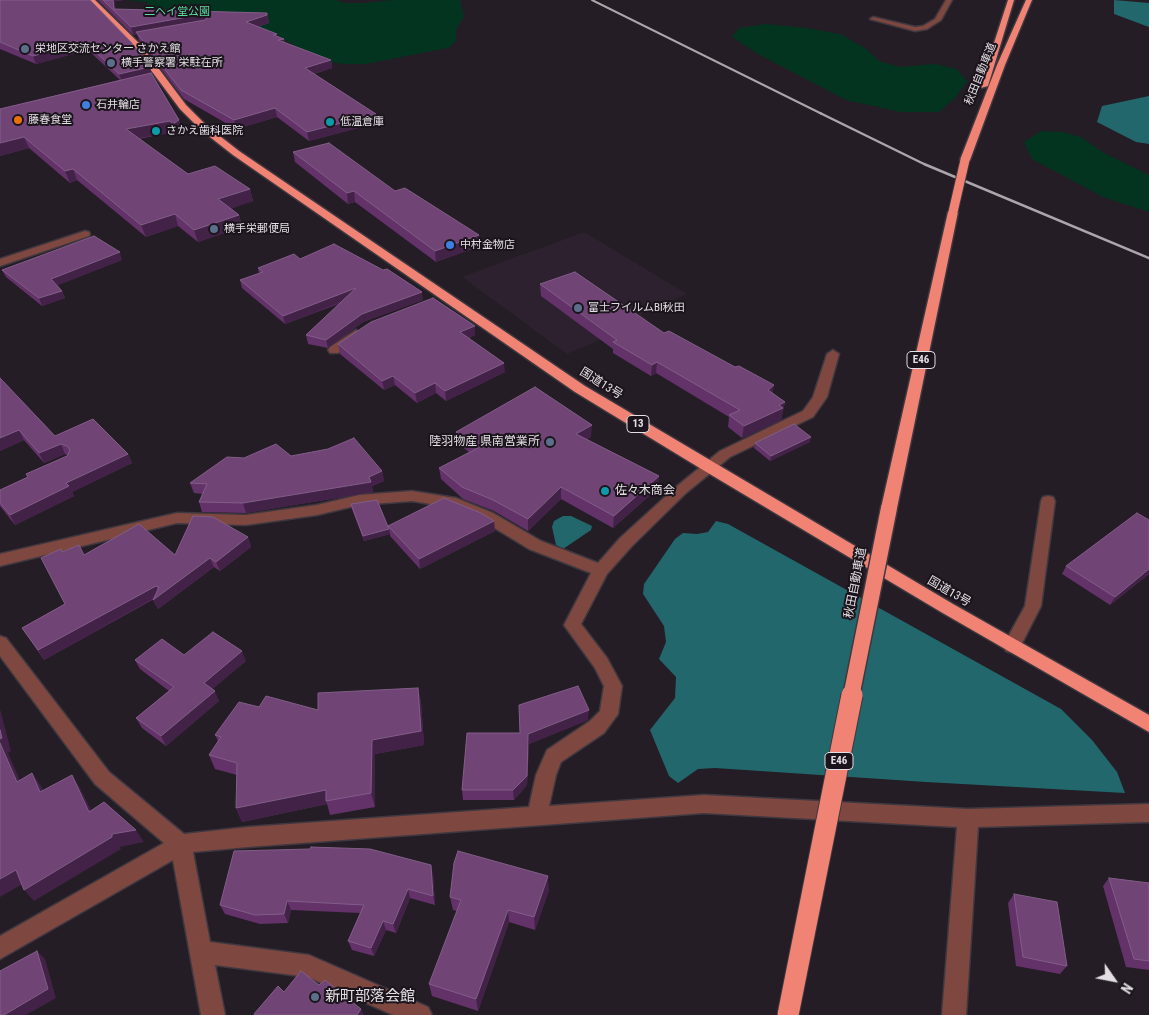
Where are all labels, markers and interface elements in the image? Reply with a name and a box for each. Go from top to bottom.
park label: 二ヘイ堂公園 [144,5,210,19]
street label: 秋田自動車道 [963,41,999,107]
place label: 栄地区交流センター さかえ館 [35,42,181,56]
marker: 栄地区交流センター さかえ館 [19,43,31,55]
place label: 横手警察署 栄駐在所 [121,56,223,70]
marker: 横手警察署 栄駐在所 [105,57,117,69]
place label: 石井輪店 [96,98,140,112]
marker: 石井輪店 [80,99,92,111]
place label: 藤春食堂 [28,113,72,127]
marker: 藤春食堂 [12,114,24,126]
place label: 低温倉庫 [340,115,384,129]
marker: 低温倉庫 [324,116,336,128]
place label: さかえ歯科医院 [166,124,243,138]
marker: さかえ歯科医院 [150,125,162,137]
place label: 横手栄郵便局 [224,222,290,236]
marker: 横手栄郵便局 [208,223,220,235]
place label: 中村金物店 [460,238,515,252]
marker: 中村金物店 [444,239,456,251]
place label: 富士フイルムBI秋田 [588,301,685,315]
marker: 富士フイルムBI秋田 [572,302,584,314]
road number: E46 [907,352,935,368]
street label: 国道13号 [577,365,625,403]
road number: 13 [627,416,649,432]
place label: 陸羽物産 県南営業所 [429,435,540,449]
marker: 陸羽物産 県南営業所 [544,436,556,448]
place label: 佐々木商会 [615,484,675,498]
marker: 佐々木商会 [599,485,611,497]
street label: 秋田自動車道 [842,546,870,620]
street label: 国道13号 [925,574,973,610]
road number: E46 [825,752,853,769]
north arrow [1089,955,1139,1005]
text: N [1118,980,1136,996]
place label: 新町部落会館 [325,988,415,1006]
marker: 新町部落会館 [309,991,321,1003]

